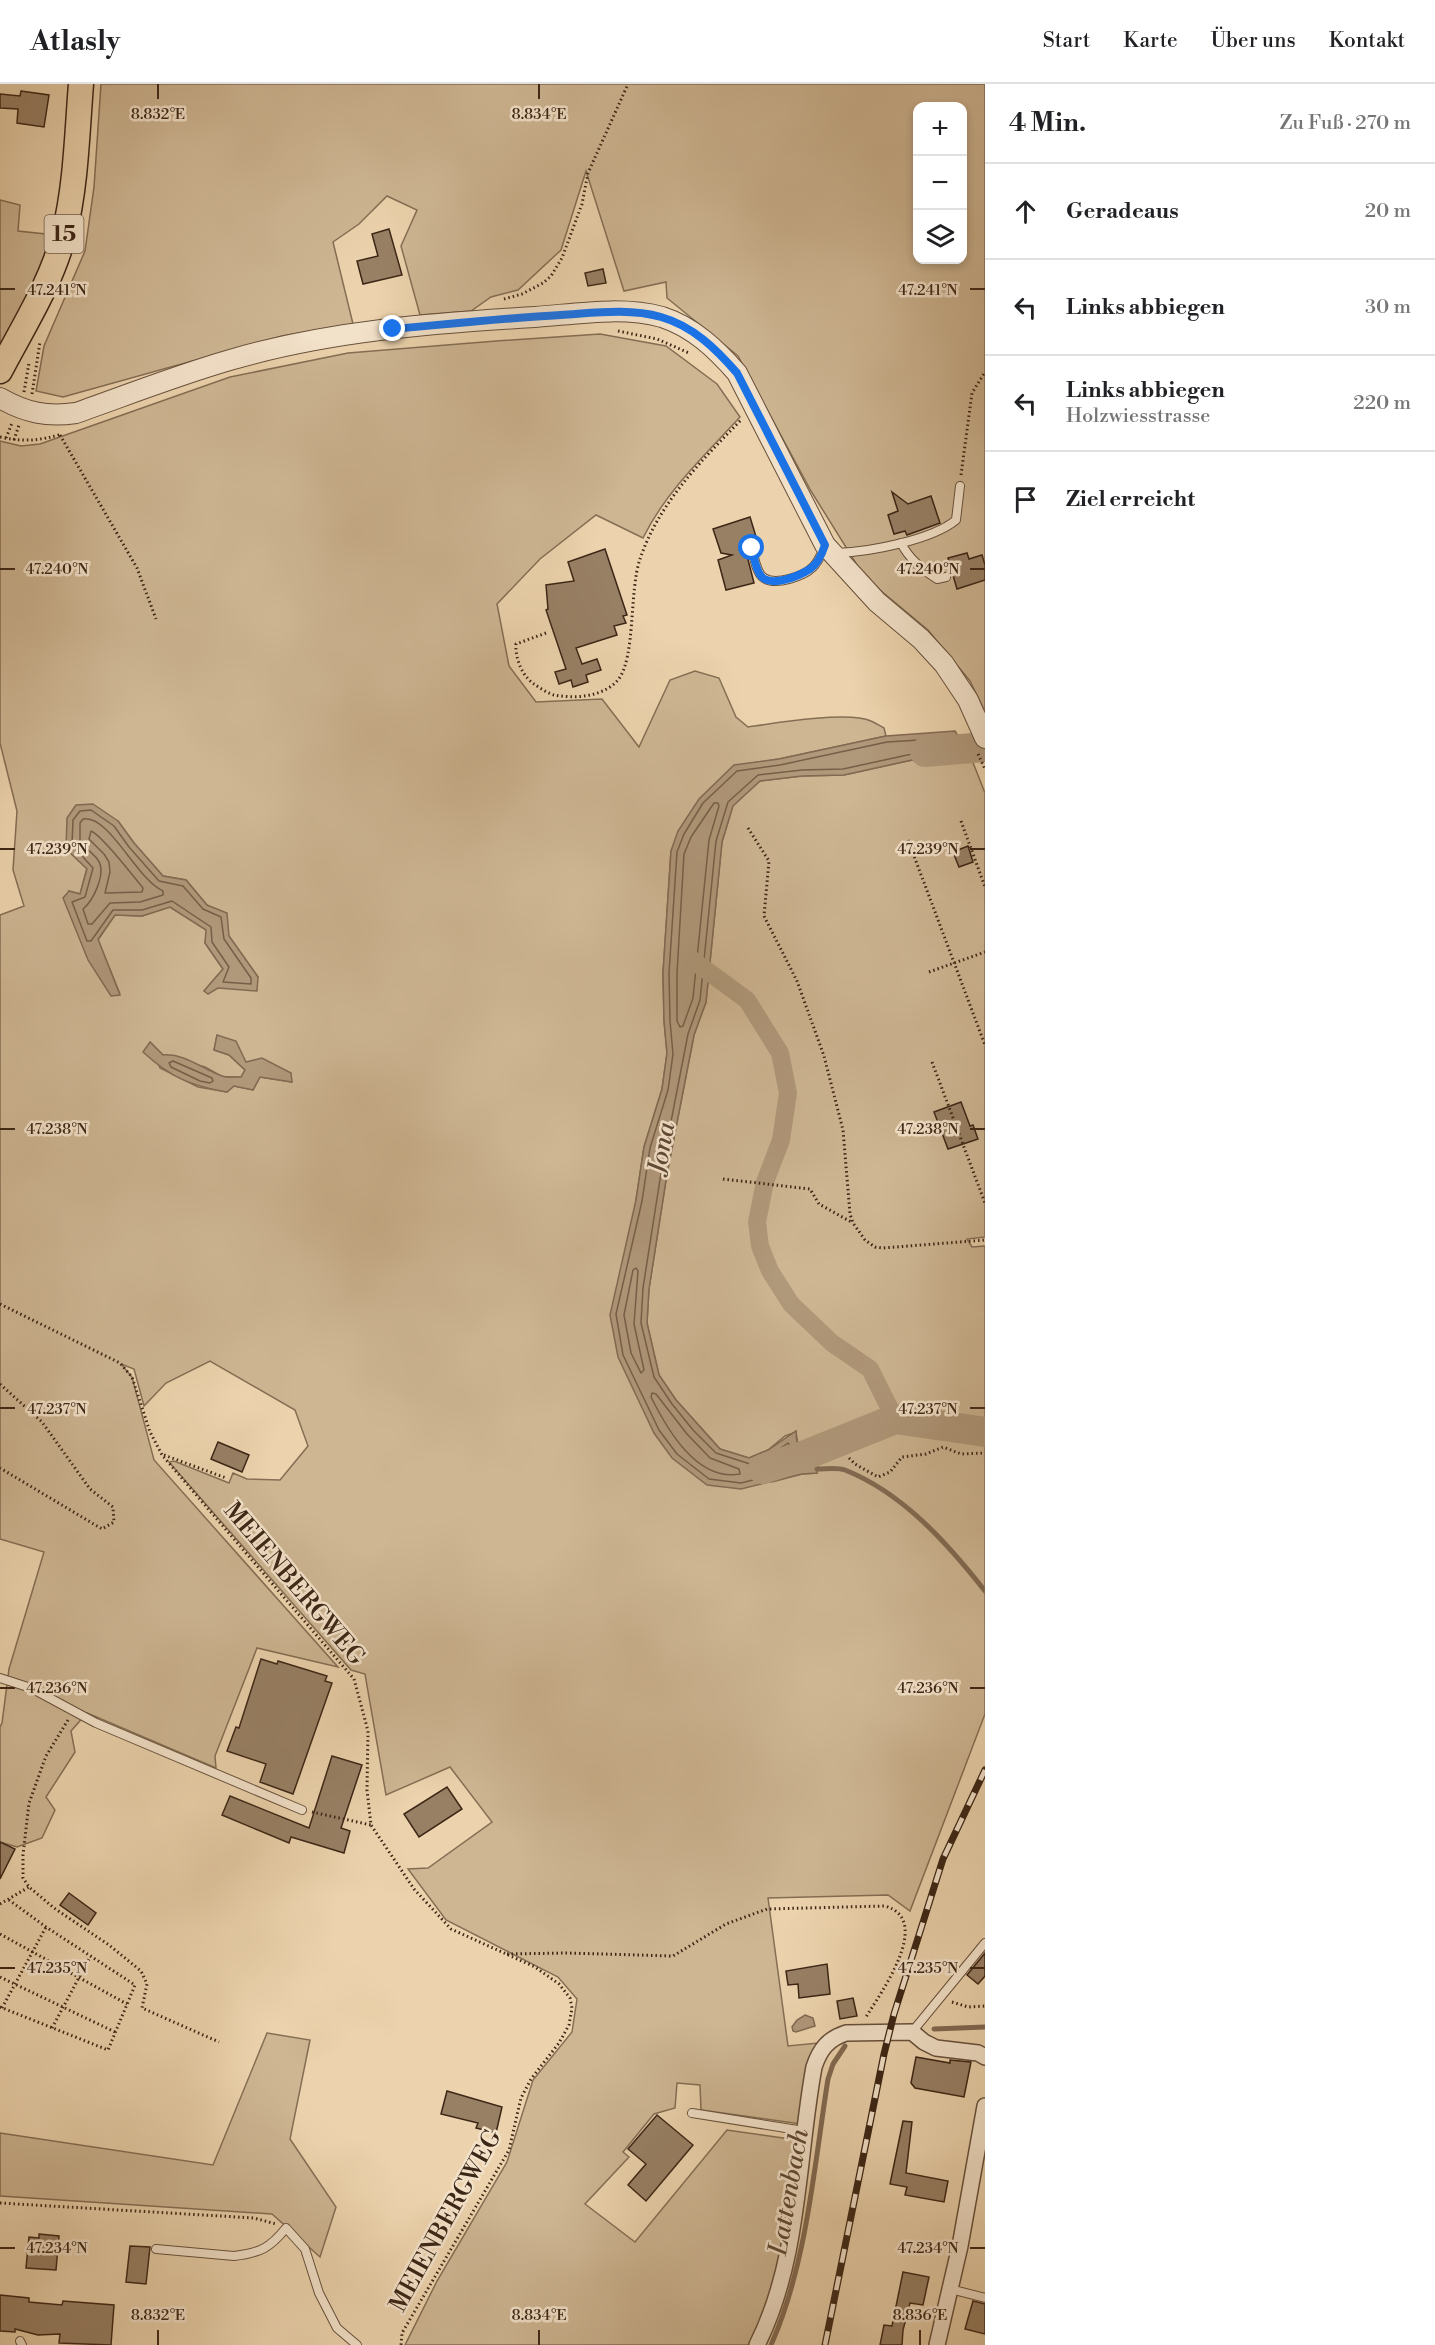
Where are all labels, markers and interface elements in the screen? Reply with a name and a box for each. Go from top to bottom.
text: Atlasly [30,24,120,59]
text: Start [1043,28,1090,54]
text: Karte [1123,28,1178,54]
text: Über uns [1211,28,1296,54]
text: Kontakt [1329,28,1405,54]
map controls [913,102,967,264]
button: + [913,102,967,156]
text: 8.832°E [131,105,185,124]
text: 8.834°E [511,105,567,124]
text: 4 Min. [1009,107,1086,139]
text: Zu Fuß · 270 m [1279,111,1411,136]
button: − [913,156,967,210]
icon: ahead [1009,195,1042,228]
text: Geradeaus [1066,198,1179,225]
text: 20 m [1365,199,1411,224]
button: layers [913,210,967,264]
road number: 15 [44,215,84,253]
text: 47.241°N [27,281,87,300]
text: 47.241°N [898,281,958,300]
icon: left [1009,291,1042,324]
text: Links abbiegen [1066,294,1225,321]
text: 30 m [1365,295,1411,320]
route end [379,315,405,341]
text: Links abbiegen [1066,377,1225,404]
icon: left [1009,387,1042,420]
text: 220 m [1353,391,1411,416]
text: Holzwiesstrasse [1066,404,1210,429]
icon: arrive [1009,483,1042,516]
text: Ziel erreicht [1066,486,1195,513]
route start [738,534,764,560]
text: 47.240°N [25,560,89,579]
text: 47.240°N [896,560,960,579]
text: 47.239°N [26,840,88,859]
text: 47.239°N [897,840,959,859]
water label: Jona [641,1119,682,1179]
text: 47.238°N [26,1120,88,1139]
text: 47.238°N [897,1120,959,1139]
text: 47.237°N [27,1400,87,1419]
text: 47.237°N [898,1400,958,1419]
street label: MEIENBERGWEG [217,1496,371,1672]
text: 47.236°N [26,1679,88,1698]
text: 47.236°N [897,1679,959,1698]
text: 47.235°N [27,1959,87,1978]
text: 47.235°N [898,1959,958,1978]
street label: MEIENBERGWEG [383,2124,509,2317]
water label: Lattenbach [762,2126,816,2259]
text: 47.234°N [26,2239,88,2258]
text: 47.234°N [897,2239,959,2258]
text: 8.832°E [131,2306,185,2325]
text: 8.834°E [511,2306,567,2325]
text: 8.836°E [893,2306,947,2325]

